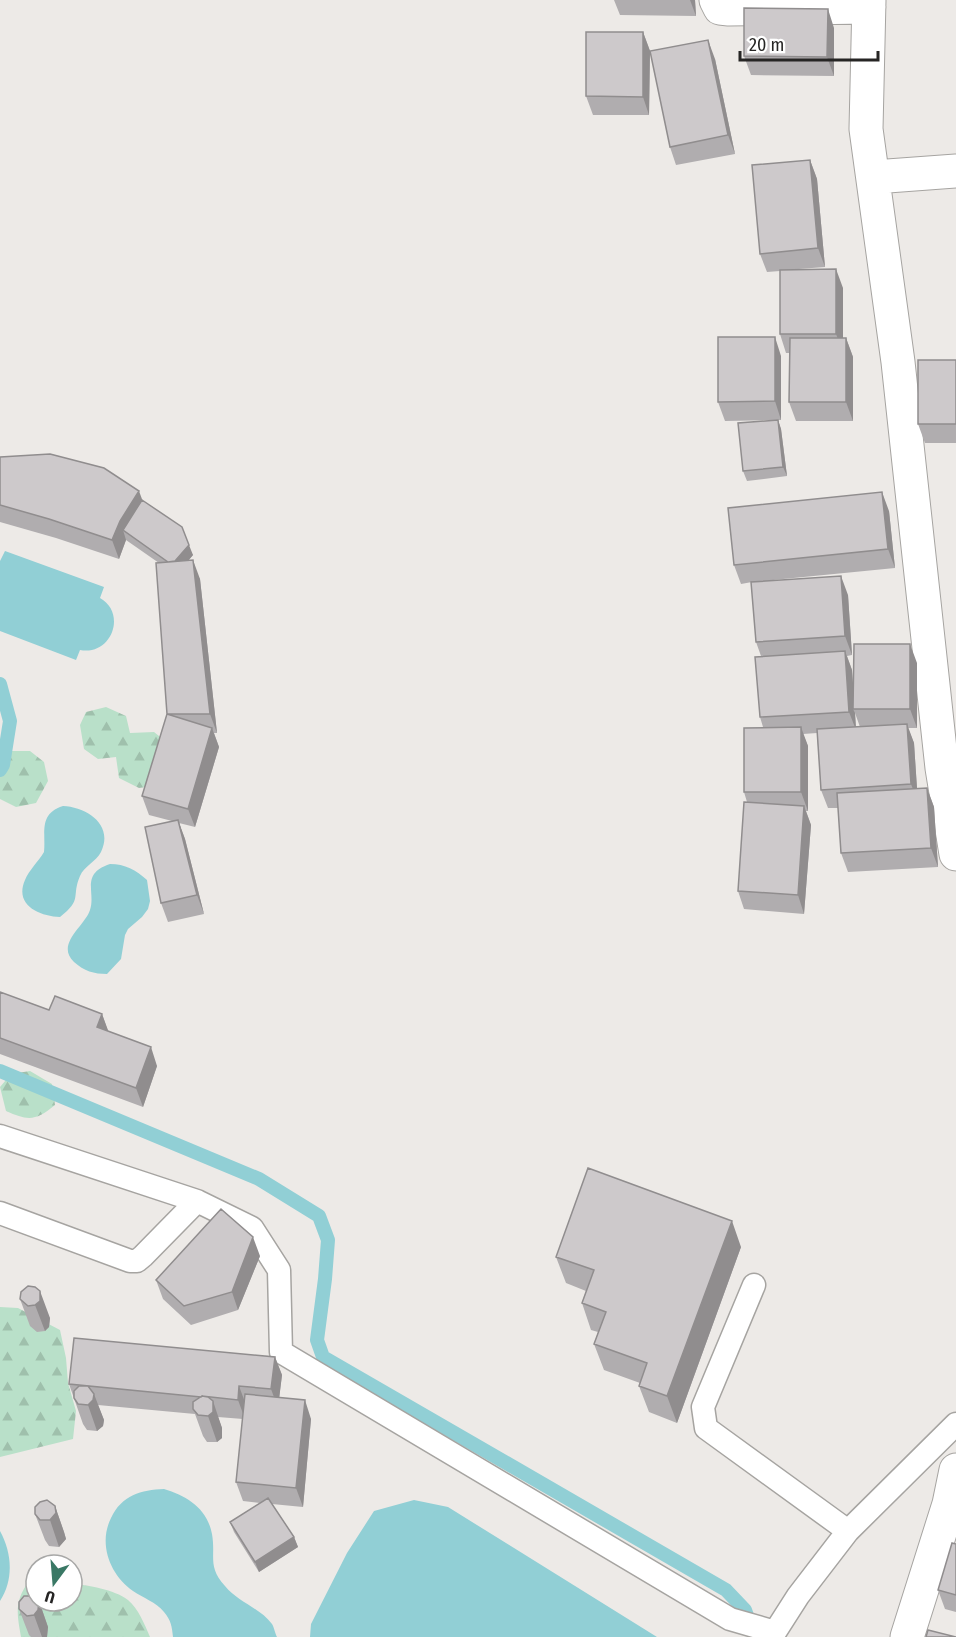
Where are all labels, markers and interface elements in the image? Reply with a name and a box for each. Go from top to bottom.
scale bar [740,24,878,62]
text: 20 m [749,34,784,56]
north arrow [24,1553,84,1613]
text: U [43,1587,57,1607]

